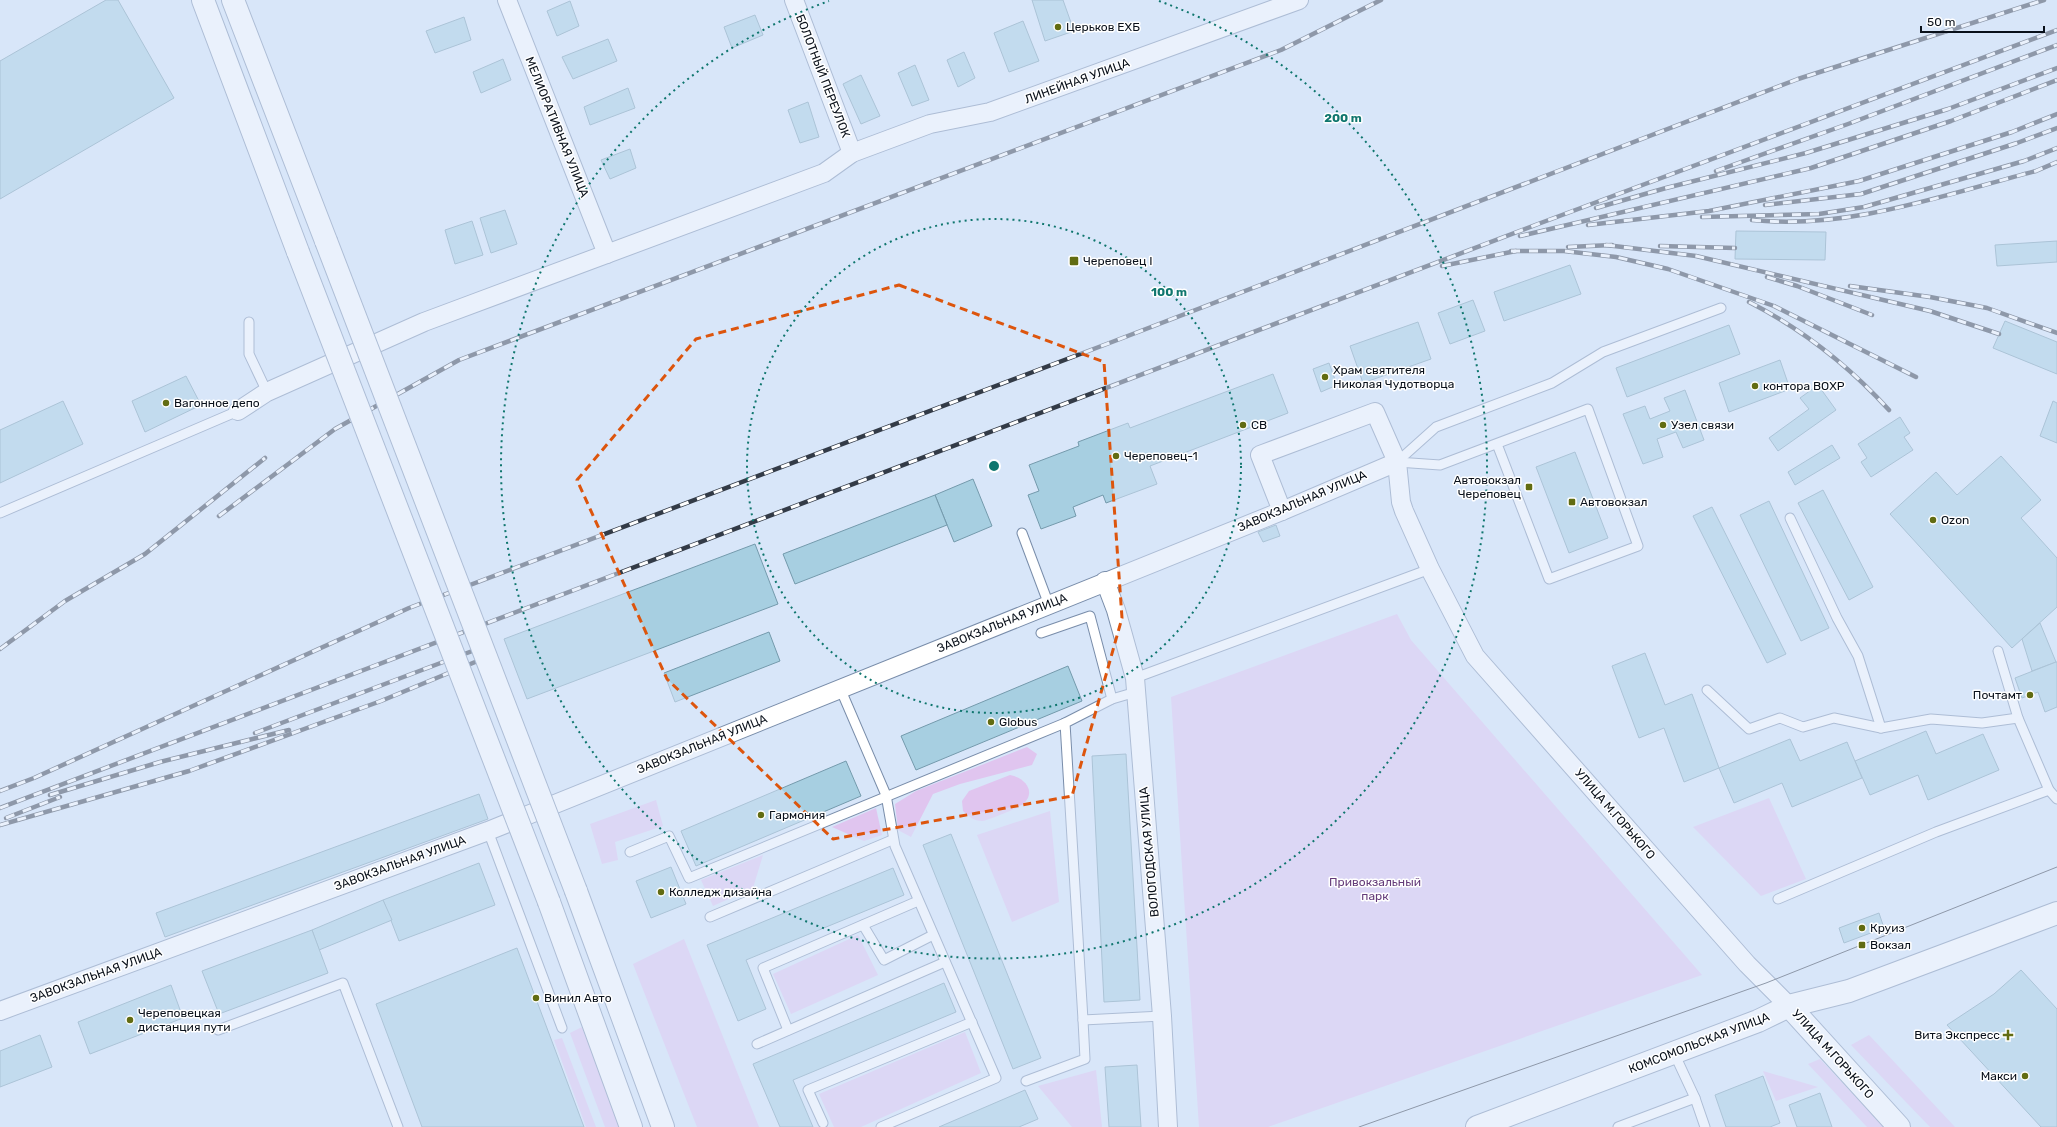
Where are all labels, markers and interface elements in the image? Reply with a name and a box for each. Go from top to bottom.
scale bar [1921,8,2044,34]
street label: БОЛОТНЫЙ ПЕРЕУЛОК [793,12,853,140]
text: 50 m [1927,15,1955,29]
place label: Церьков ЕХБ [1066,20,1140,34]
marker: Церьков ЕХБ [1053,22,1063,32]
street label: МЕЛИОРАТИВНАЯ УЛИЦА [522,55,592,199]
street label: ЛИНЕЙНАЯ УЛИЦА [1023,56,1131,106]
text: 200 m [1324,111,1362,125]
place label: Череповец I [1083,254,1153,268]
marker: Череповец I [1068,255,1080,267]
text: 100 m [1151,285,1187,299]
place label: Храм святителя Николая Чудотворца [1333,363,1454,391]
marker: Храм святителя Николая Чудотворца [1320,372,1330,382]
place label: контора ВОХР [1763,379,1845,393]
marker: контора ВОХР [1750,381,1760,391]
place label: Вагонное депо [174,396,260,410]
marker: Вагонное депо [161,398,171,408]
place label: СВ [1251,418,1267,432]
place label: Узел связи [1671,418,1734,432]
marker: СВ [1238,420,1248,430]
marker: Узел связи [1658,420,1668,430]
place label: Череповец-1 [1124,449,1198,463]
marker: Череповец-1 [1111,451,1121,461]
centre of rings [987,459,1001,473]
street label: ЗАВОКЗАЛЬНАЯ УЛИЦА [1235,467,1369,535]
place label: Автовокзал Череповец [1453,473,1522,501]
marker: Автовокзал Череповец [1524,482,1534,492]
place label: Автовокзал [1580,495,1648,509]
marker: Автовокзал [1567,497,1577,507]
place label: Ozon [1941,513,1969,527]
marker: Ozon [1928,515,1938,525]
street label: ЗАВОКЗАЛЬНАЯ УЛИЦА [935,590,1069,656]
place label: Почтамт [1973,688,2022,702]
marker: Почтамт [2025,690,2035,700]
street label: ЗАВОКЗАЛЬНАЯ УЛИЦА [635,711,769,777]
place label: Globus [999,715,1037,729]
marker: Globus [986,717,996,727]
street label: УЛИЦА М.ГОРЬКОГО [1572,766,1658,862]
street label: ВОЛОГОДСКАЯ УЛИЦА [1136,786,1162,918]
place label: Гармония [769,808,825,822]
marker: Гармония [756,810,766,820]
street label: ЗАВОКЗАЛЬНАЯ УЛИЦА [332,833,468,893]
park label: Привокзальный парк [1329,875,1421,903]
place label: Колледж дизайна [669,885,772,899]
marker: Колледж дизайна [656,887,666,897]
place label: Круиз [1870,921,1905,935]
marker: Круиз [1857,923,1867,933]
place label: Вокзал [1870,938,1911,952]
marker: Вокзал [1857,940,1867,950]
street label: ЗАВОКЗАЛЬНАЯ УЛИЦА [28,945,164,1005]
place label: Винил Авто [544,991,612,1005]
marker: Винил Авто [531,993,541,1003]
place label: Череповецкая дистанция пути [138,1006,231,1034]
street label: УЛИЦА М.ГОРЬКОГО [1789,1007,1877,1101]
street label: КОМСОМОЛЬСКАЯ УЛИЦА [1627,1010,1771,1076]
marker: Череповецкая дистанция пути [125,1015,135,1025]
place label: Вита Экспресс [1914,1028,2000,1042]
marker: Вита Экспресс [2003,1030,2013,1040]
place label: Макси [1981,1069,2017,1083]
marker: Макси [2020,1071,2030,1081]

